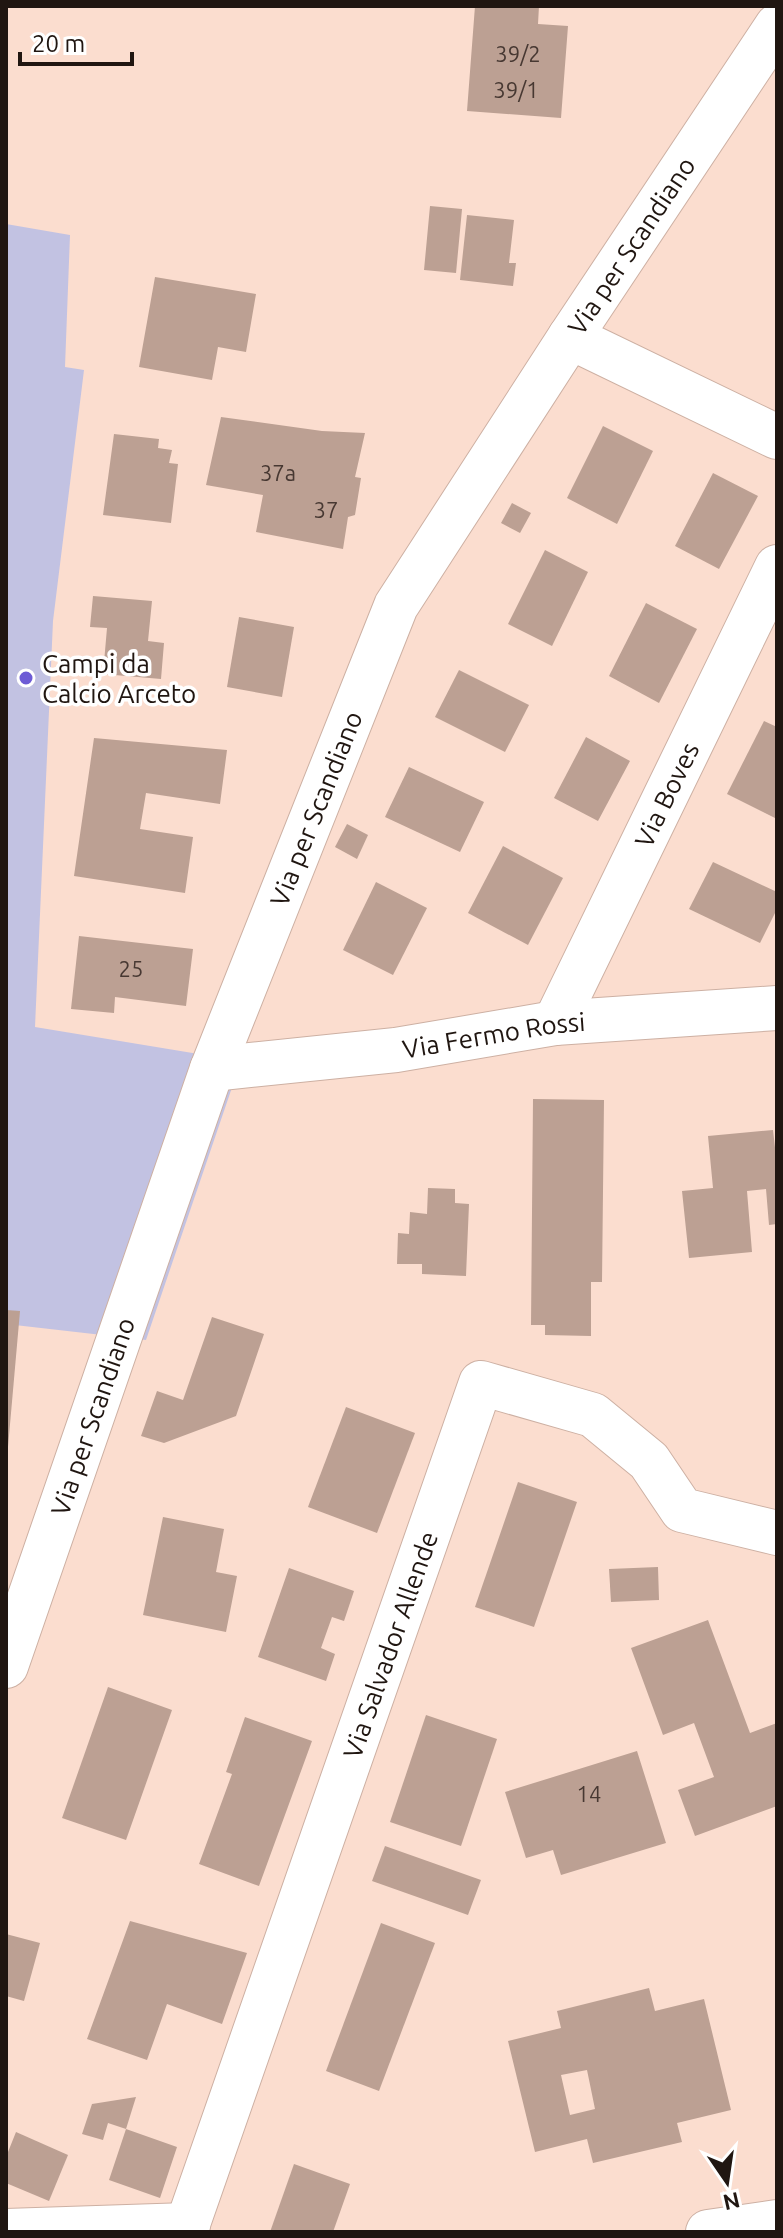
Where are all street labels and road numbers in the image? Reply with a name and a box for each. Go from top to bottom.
street label: Via per Scandiano [561,151,700,340]
street label: Via per Scandiano [264,707,367,910]
street label: Via Boves [628,737,704,852]
street label: Via Fermo Rossi [400,1006,586,1063]
street label: Via per Scandiano [45,1314,140,1519]
street label: Via Salvador Allende [337,1527,443,1762]

